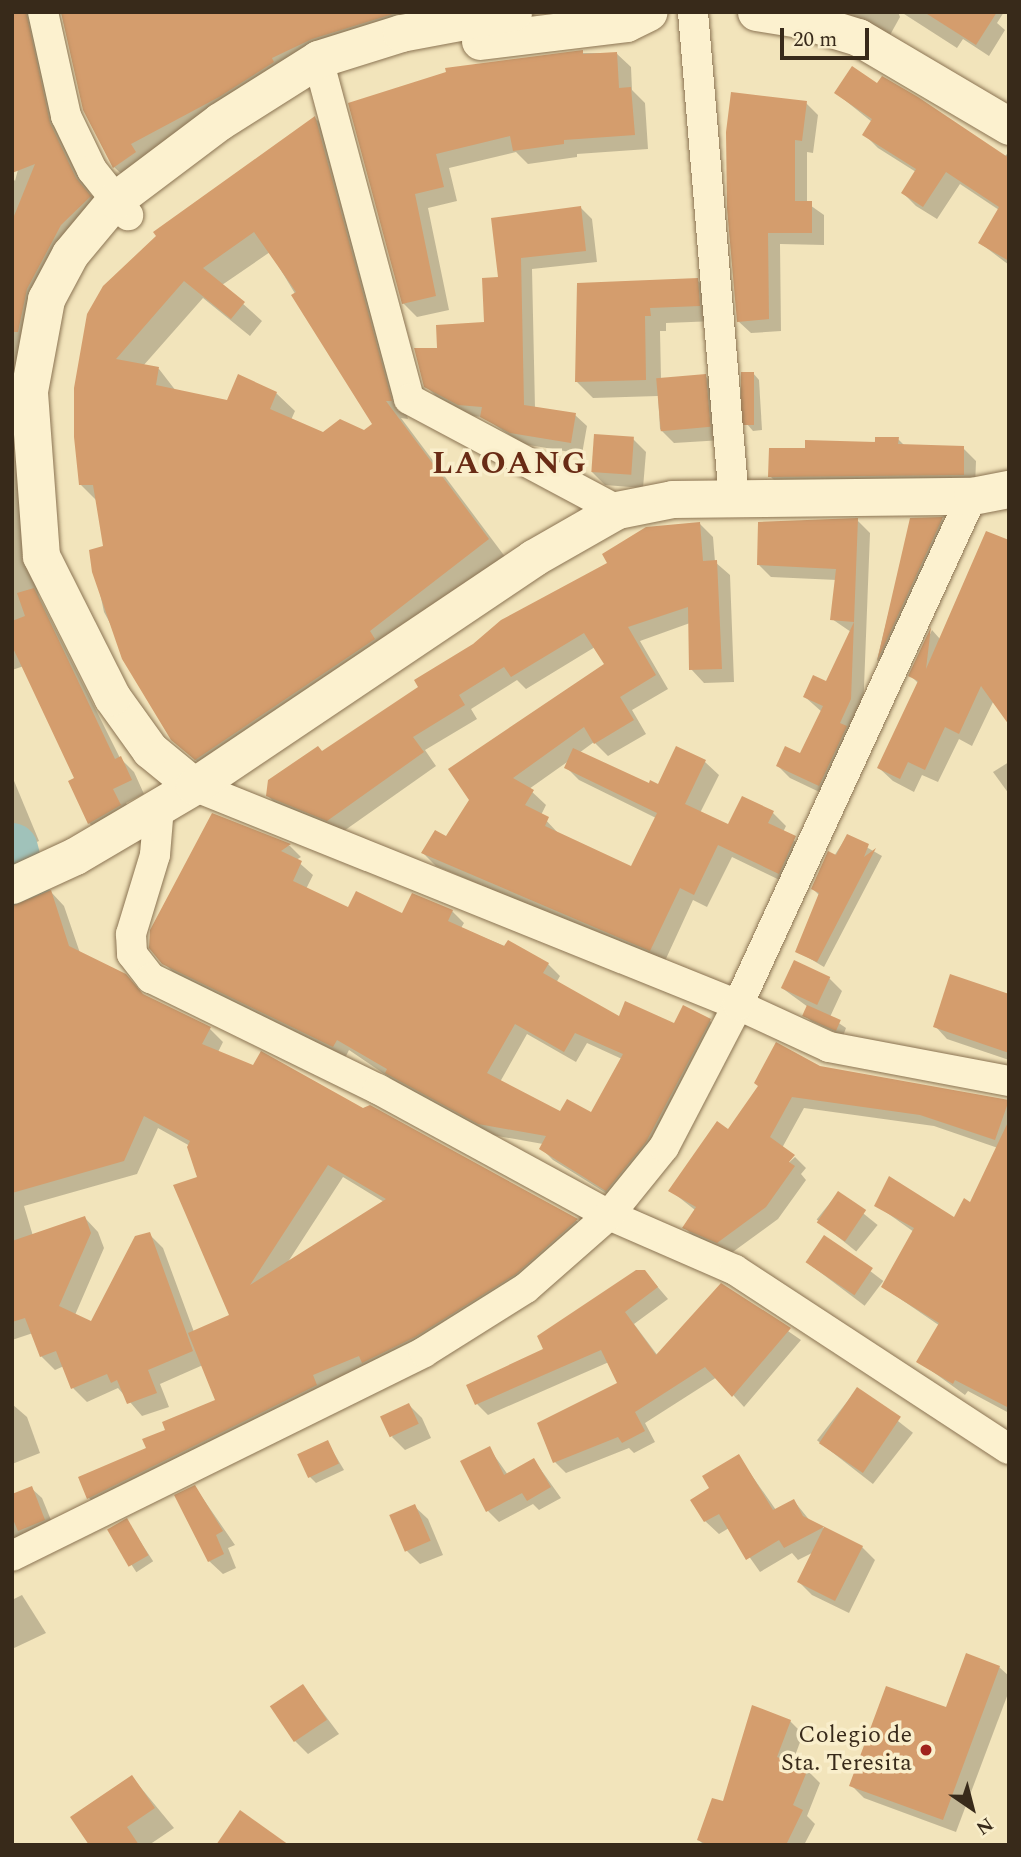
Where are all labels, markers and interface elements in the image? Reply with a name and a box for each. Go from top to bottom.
scale bar [783,14,872,58]
text: 20 m [793,24,837,56]
district label: LAOANG [433,445,587,483]
place label: Colegio de Sta. Teresita [781,1722,912,1778]
marker: Colegio de Sta. Teresita [918,1742,934,1758]
north arrow [937,1773,1007,1843]
text: N [970,1809,999,1842]

